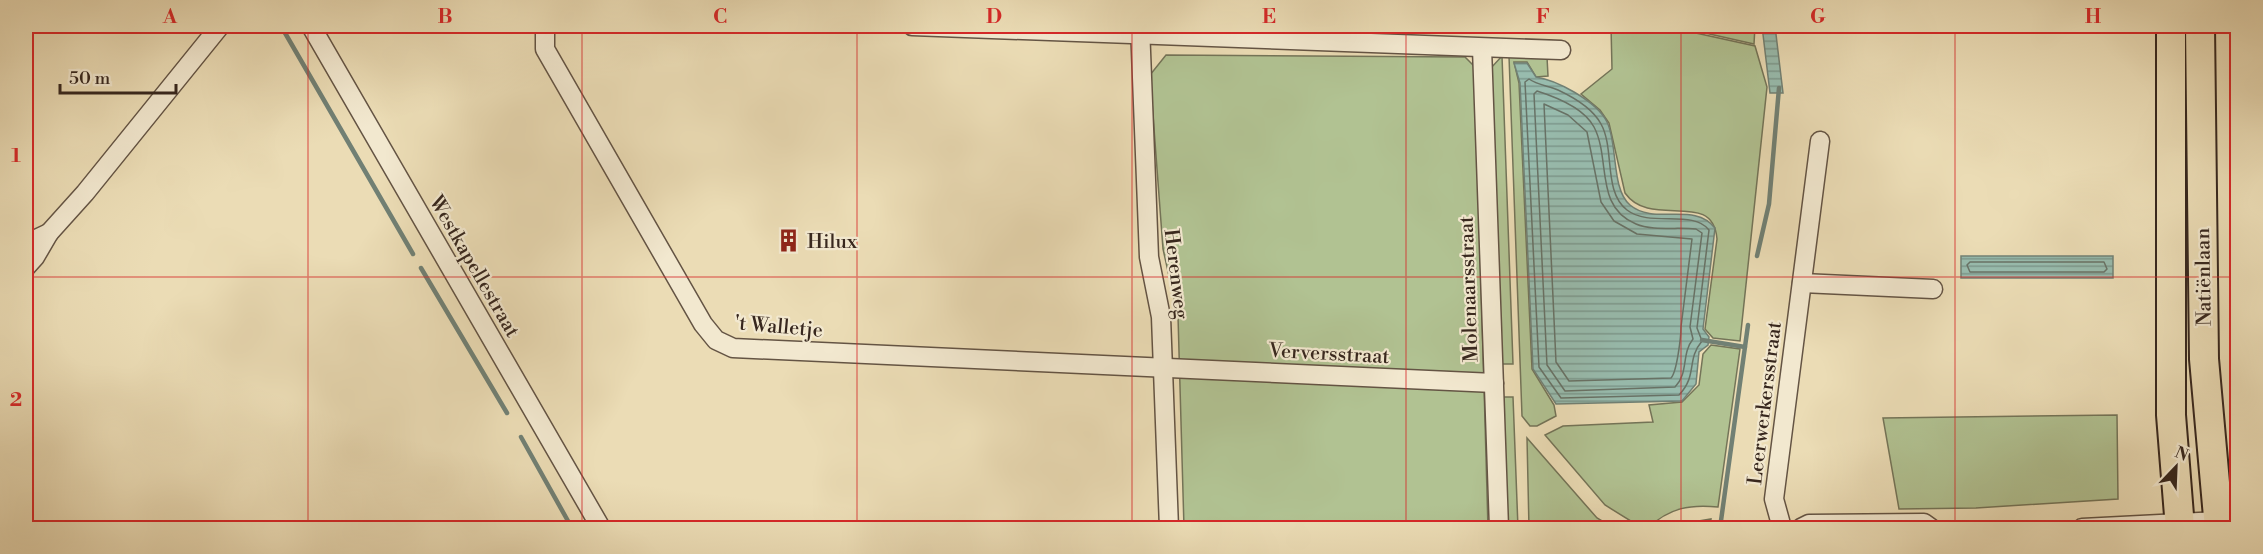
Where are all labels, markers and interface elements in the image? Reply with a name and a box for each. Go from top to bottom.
text: A [162,5,178,30]
text: B [437,5,453,30]
text: C [713,5,727,30]
text: D [986,5,1002,30]
text: E [1262,5,1276,30]
text: F [1536,5,1550,30]
text: G [1810,5,1826,30]
text: H [2085,5,2102,30]
scale bar [60,57,176,95]
text: 50 m [69,67,111,90]
text: 1 [11,144,21,169]
street label: Westkapellestraat [422,191,524,342]
street label: Molenaarsstraat [1454,215,1485,363]
street label: Natiënlaan [2191,227,2218,326]
building icon: Hilux [776,228,802,254]
street label: Herenweg [1158,228,1194,321]
place label: Hilux [807,230,858,255]
street label: 't Walletje [734,311,824,344]
street label: Leerwerkersstraat [1743,320,1788,486]
street label: Verversstraat [1267,339,1390,370]
text: 2 [10,388,22,413]
north arrow [2146,437,2206,497]
text: N [2172,442,2192,466]

